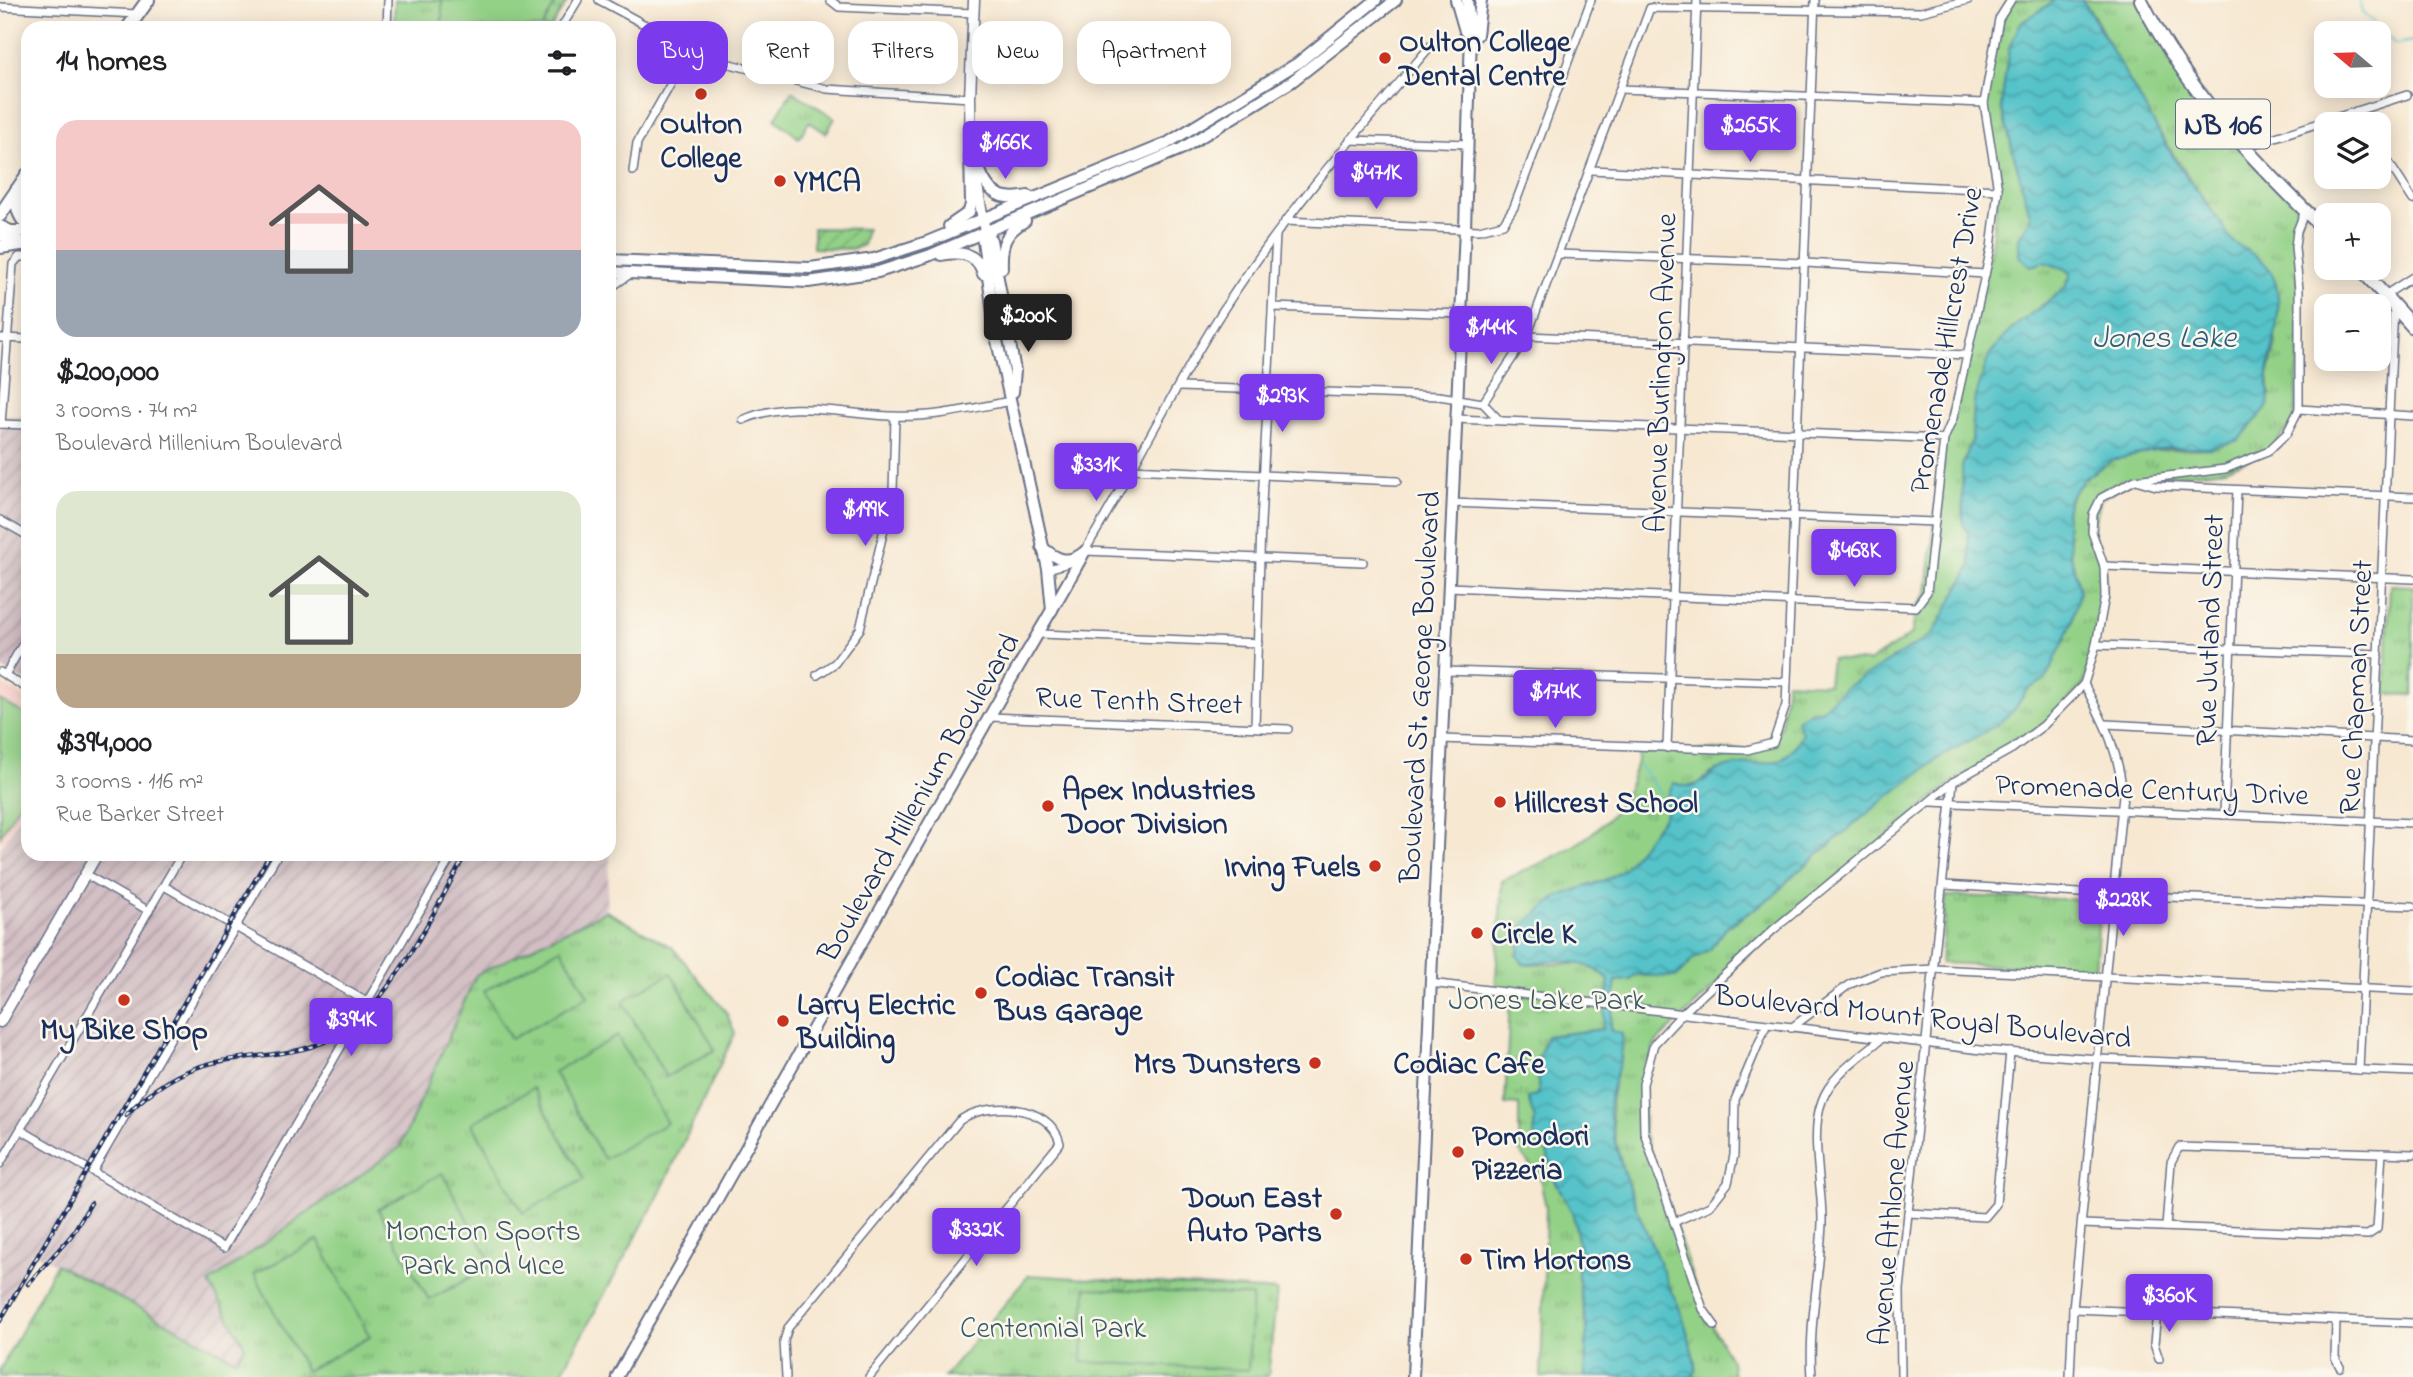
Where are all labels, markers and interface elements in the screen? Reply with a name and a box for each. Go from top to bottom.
chip: Buy [637,21,728,84]
chip: Rent [742,21,834,84]
chip: Filters [848,21,958,84]
chip: New [972,21,1063,84]
chip: Apartment [1077,21,1231,84]
north arrow [2314,21,2390,98]
map controls [2314,21,2391,371]
place label: Oulton College Dental Centre [1397,22,1572,100]
text: 14 homes [56,41,167,85]
icon: filters [543,44,581,82]
marker: Oulton College Dental Centre [1377,50,1393,66]
marker: Oulton College [693,86,709,102]
road number: NB 106 [2176,100,2270,148]
place label: Oulton College [660,104,743,183]
pin: $265K [1701,104,1799,164]
text: $265K [1720,110,1780,143]
button: layers [2314,112,2391,189]
pin: $166K [956,122,1054,181]
text: $166K [979,127,1031,160]
pin: $471K [1327,152,1425,211]
text: $471K [1350,157,1402,190]
place label: YMCA [793,162,861,206]
icon: home [256,166,382,292]
marker: YMCA [772,173,788,189]
street label: Promenade Hillcrest Drive [1899,183,1997,497]
button: + [2314,203,2391,280]
street label: Avenue Burlington Avenue [1635,212,1691,534]
pin: $200K [979,294,1077,354]
button: − [2314,294,2391,371]
text: $200K [1000,300,1056,333]
pin: $144K [1442,306,1540,366]
text: $144K [1465,312,1517,345]
water label: Jones Lake [2092,316,2238,363]
text: $200,000 [56,351,159,395]
pin: $293K [1233,374,1331,434]
text: $293K [1256,380,1308,413]
text: 3 rooms · 74 m² [56,395,198,428]
text: Boulevard Millenium Boulevard [56,428,342,461]
pin: $331K [1047,444,1145,503]
text: $331K [1070,449,1122,482]
pin: $199K [816,489,914,548]
street label: Boulevard St. George Boulevard [1390,490,1454,885]
text: $199K [842,494,888,527]
street label: Rue Jutland Street [2186,513,2238,747]
pin: $468K [1805,530,1903,589]
text: $468K [1827,535,1881,568]
icon: home [256,537,382,663]
street label: Rue Chapman Street [2329,559,2387,816]
street label: Boulevard Millenium Boulevard [808,626,1033,972]
pin: $174K [1506,670,1604,730]
text: $174K [1529,676,1581,709]
street label: Rue Tenth Street [1034,677,1243,729]
text: $394,000 [56,722,152,766]
street label: Promenade Century Drive [1994,765,2310,819]
text: 3 rooms · 116 m² [56,766,203,799]
place label: Apex Industries Door Division [1060,770,1256,848]
place label: Hillcrest School [1514,783,1698,827]
marker: Hillcrest School [1492,794,1508,810]
marker: Apex Industries Door Division [1040,798,1056,814]
text: Rue Barker Street [56,799,224,832]
place label: Irving Fuels [1224,847,1361,892]
marker: Irving Fuels [1367,858,1383,874]
pin: $228K [2074,878,2172,938]
text: $228K [2095,884,2151,917]
place label: Circle K [1491,914,1577,958]
marker: Circle K [1469,925,1485,941]
place label: Codiac Transit Bus Garage [993,957,1175,1036]
street label: Boulevard Mount Royal Boulevard [1711,975,2133,1063]
park label: Jones Lake Park [1449,980,1646,1024]
place label: Larry Electric Building [795,985,956,1064]
marker: Codiac Transit Bus Garage [973,985,989,1001]
marker: My Bike Shop [116,992,132,1008]
pin: $394K [302,998,400,1058]
text: $394K [326,1004,376,1037]
place label: My Bike Shop [40,1010,208,1054]
marker: Larry Electric Building [775,1013,791,1029]
marker: Codiac Cafe [1461,1026,1477,1042]
place label: Mrs Dunsters [1133,1044,1301,1088]
place label: Codiac Cafe [1393,1044,1546,1088]
marker: Mrs Dunsters [1307,1055,1323,1071]
street label: Avenue Athlone Avenue [1860,1058,1928,1348]
place label: Pomodori Pizzeria [1472,1116,1589,1194]
marker: Pomodori Pizzeria [1450,1144,1466,1160]
place label: Down East Auto Parts [1181,1178,1323,1256]
marker: Down East Auto Parts [1328,1206,1344,1222]
pin: $332K [927,1208,1025,1268]
park label: Moncton Sports Park and 4Ice [385,1211,581,1289]
text: $332K [948,1214,1004,1247]
place label: Tim Hortons [1480,1240,1631,1284]
marker: Tim Hortons [1458,1251,1474,1267]
pin: $360K [2120,1274,2218,1334]
text: $360K [2142,1280,2196,1313]
park label: Centennial Park [960,1308,1147,1352]

